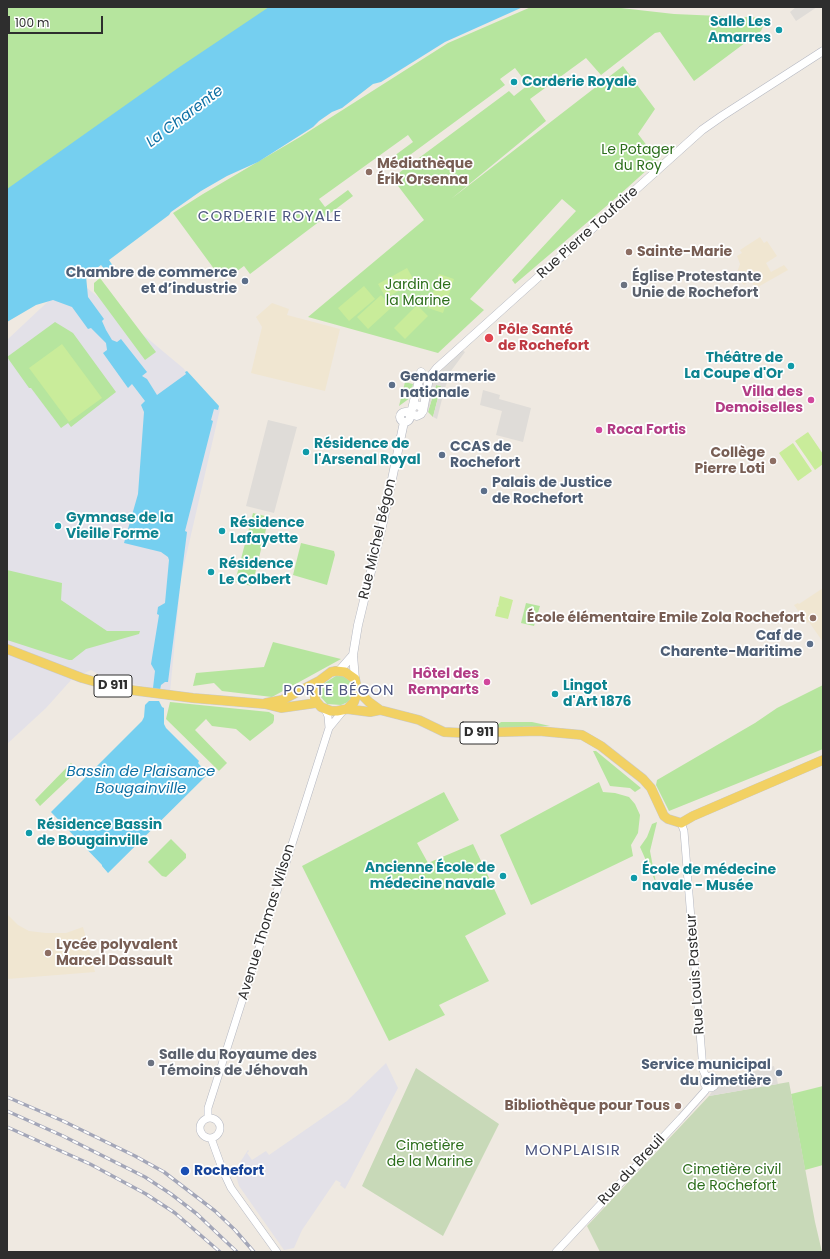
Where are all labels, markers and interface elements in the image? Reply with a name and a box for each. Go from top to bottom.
scale bar [10,8,105,34]
text: 100 m [15,14,49,31]
place label: Salle Les Amarres [708,14,771,46]
marker: Salle Les Amarres [774,25,784,35]
place label: Corderie Royale [522,74,637,90]
marker: Corderie Royale [509,77,519,87]
water label: La Charente [143,82,227,152]
park label: Le Potager du Roy [601,142,675,174]
place label: Médiathèque Érik Orsenna [377,156,473,188]
marker: Médiathèque Érik Orsenna [364,167,374,177]
street label: Rue Pierre Toufaire [534,183,642,283]
district label: CORDERIE ROYALE [198,208,342,226]
place label: Sainte-Marie [637,244,732,260]
marker: Sainte-Marie [624,247,634,257]
place label: Chambre de commerce et d’industrie [66,265,237,298]
place label: Église Protestante Unie de Rochefort [632,269,761,302]
marker: Chambre de commerce et d’industrie [240,276,250,286]
park label: Jardin de la Marine [385,277,451,310]
marker: Église Protestante Unie de Rochefort [619,280,629,290]
place label: Pôle Santé de Rochefort [498,322,589,354]
marker: Pôle Santé de Rochefort [483,332,495,344]
place label: Théâtre de La Coupe d'Or [684,350,783,382]
marker: Théâtre de La Coupe d'Or [786,361,796,371]
place label: Gendarmerie nationale [400,369,496,402]
marker: Gendarmerie nationale [387,380,397,390]
place label: Villa des Demoiselles [715,384,803,416]
marker: Villa des Demoiselles [806,395,816,405]
place label: Roca Fortis [607,422,686,438]
marker: Roca Fortis [594,425,604,435]
place label: Résidence de l'Arsenal Royal [314,436,421,468]
place label: CCAS de Rochefort [450,439,520,472]
place label: Collège Pierre Loti [695,445,765,478]
marker: Résidence de l'Arsenal Royal [301,447,311,457]
marker: CCAS de Rochefort [437,450,447,460]
marker: Collège Pierre Loti [768,456,778,466]
place label: Palais de Justice de Rochefort [492,475,612,508]
street label: Rue Michel Bégon [356,477,400,601]
marker: Palais de Justice de Rochefort [479,486,489,496]
place label: Gymnase de la Vieille Forme [66,510,173,542]
place label: Résidence Lafayette [230,515,304,548]
marker: Gymnase de la Vieille Forme [53,521,63,531]
marker: Résidence Lafayette [217,526,227,536]
place label: Résidence Le Colbert [219,556,293,588]
marker: Résidence Le Colbert [206,567,216,577]
place label: École élémentaire Emile Zola Rochefort [527,610,805,626]
marker: École élémentaire Emile Zola Rochefort [808,613,818,623]
place label: Caf de Charente-Maritime [660,628,802,660]
marker: Caf de Charente-Maritime [805,639,815,649]
place label: Hôtel des Remparts [408,666,479,698]
road number: D 911 [94,675,132,697]
marker: Hôtel des Remparts [482,677,492,687]
place label: Lingot d'Art 1876 [563,678,631,710]
district label: PORTE BÉGON [283,682,395,700]
marker: Lingot d'Art 1876 [550,689,560,699]
road number: D 911 [460,722,498,744]
water label: Bassin de Plaisance Bougainville [67,763,215,798]
place label: Résidence Bassin de Bougainville [37,817,162,850]
marker: Résidence Bassin de Bougainville [24,828,34,838]
street label: Avenue Thomas Wilson [235,842,299,1002]
place label: Ancienne École de médecine navale [365,860,495,892]
place label: École de médecine navale - Musée [642,862,776,894]
marker: Ancienne École de médecine navale [498,871,508,881]
marker: École de médecine navale - Musée [629,873,639,883]
street label: Rue Louis Pasteur [683,913,709,1035]
place label: Lycée polyvalent Marcel Dassault [56,937,178,970]
marker: Lycée polyvalent Marcel Dassault [43,948,53,958]
place label: Salle du Royaume des Témoins de Jéhovah [159,1047,317,1080]
place label: Service municipal du cimetière [641,1057,771,1090]
marker: Salle du Royaume des Témoins de Jéhovah [146,1058,156,1068]
marker: Service municipal du cimetière [774,1068,784,1078]
place label: Bibliothèque pour Tous [504,1098,670,1114]
marker: Bibliothèque pour Tous [673,1101,683,1111]
street label: Rue du Breuil [595,1131,669,1209]
park label: Cimetière de la Marine [387,1138,473,1170]
district label: MONPLAISIR [525,1142,621,1160]
park label: Cimetière civil de Rochefort [683,1162,781,1194]
place label: Rochefort [194,1163,264,1179]
marker: Rochefort [179,1165,191,1177]

